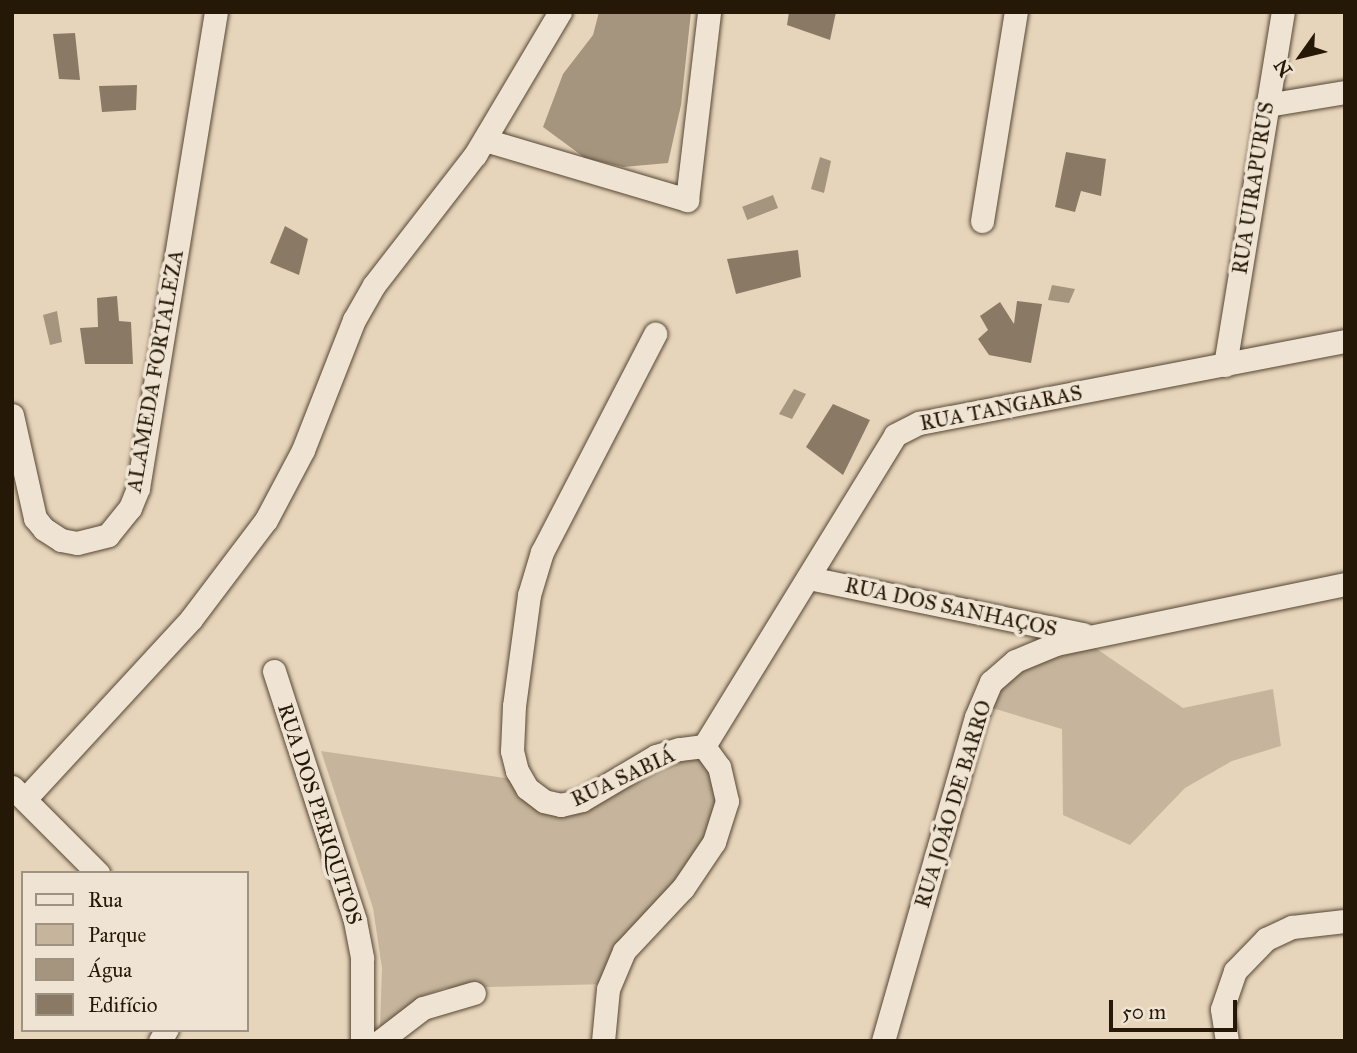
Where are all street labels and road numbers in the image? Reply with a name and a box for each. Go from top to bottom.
street label: RUA UIRAPURUS [1227,100,1279,276]
street label: ALAMEDA FORTALEZA [121,248,189,494]
street label: RUA TANGARAS [918,380,1084,436]
street label: RUA DOS SANHAÇOS [843,572,1059,642]
street label: RUA JOÃO DE BARRO [909,697,997,911]
street label: RUA DOS PERIQUITOS [272,700,368,928]
street label: RUA SABIÁ [567,742,679,812]

